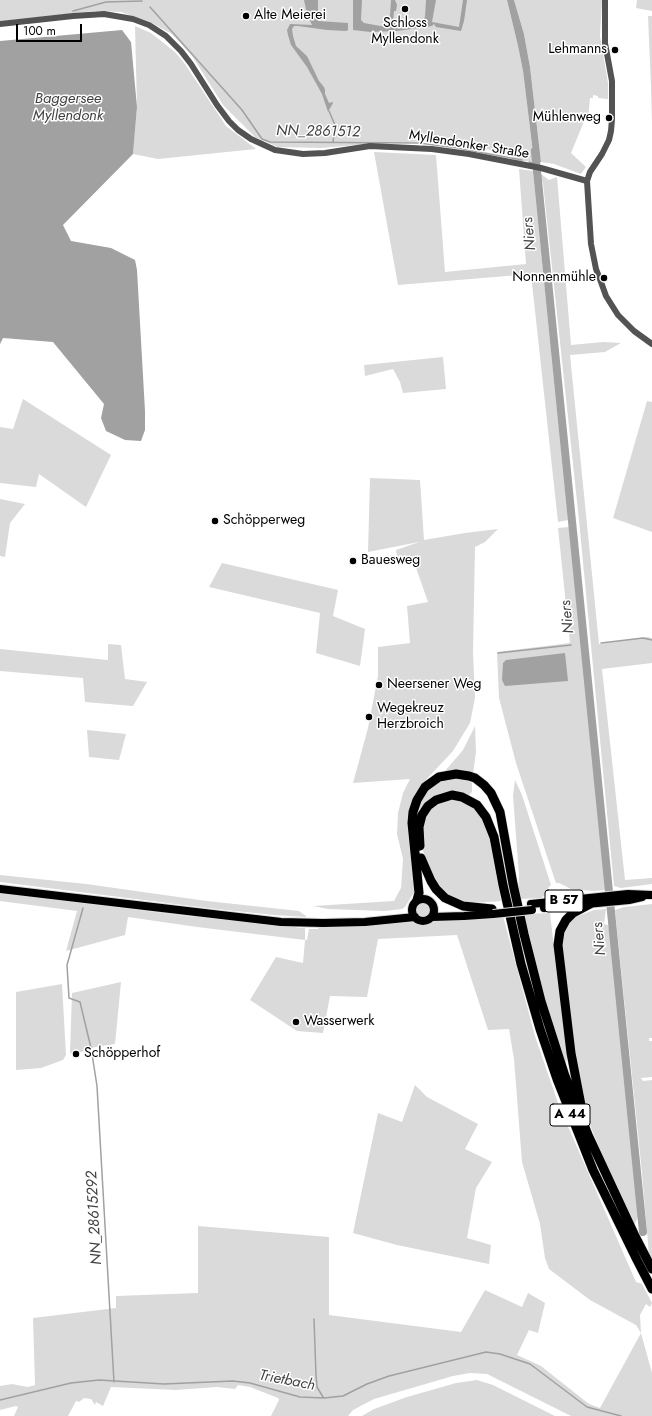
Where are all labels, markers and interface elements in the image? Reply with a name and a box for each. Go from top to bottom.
marker: Schloss Myllendonk [400,4,410,14]
place label: Alte Meierei [254,8,326,24]
marker: Alte Meierei [241,11,251,21]
scale bar [18,16,84,42]
place label: Schloss Myllendonk [371,16,439,48]
text: 100 m [23,22,56,40]
place label: Lehmanns [548,42,607,58]
marker: Lehmanns [610,45,620,55]
water label: Baggersee Myllendonk [33,90,103,125]
place label: Mühlenweg [533,110,601,126]
marker: Mühlenweg [604,113,614,123]
water label: NN_2861512 [276,122,360,142]
street label: Myllendonker Straße [408,127,530,163]
water label: Niers [519,216,541,252]
place label: Nonnenmühle [512,270,596,286]
marker: Nonnenmühle [599,273,609,283]
place label: Schöpperweg [223,513,305,529]
marker: Schöpperweg [210,516,220,526]
place label: Bauesweg [361,553,420,569]
marker: Bauesweg [348,556,358,566]
water label: Niers [557,599,579,635]
place label: Neersener Weg [387,677,481,693]
marker: Neersener Weg [374,680,384,690]
place label: Wegekreuz Herzbroich [377,701,444,734]
marker: Wegekreuz Herzbroich [364,712,374,722]
road number: B 57 [545,890,583,912]
water label: Niers [589,921,611,957]
place label: Wasserwerk [304,1014,374,1030]
marker: Wasserwerk [291,1017,301,1027]
place label: Schöpperhof [84,1046,160,1062]
marker: Schöpperhof [71,1049,81,1059]
road number: A 44 [550,1104,590,1126]
water label: NN_28615292 [84,1171,106,1265]
water label: Trietbach [258,1367,316,1395]

